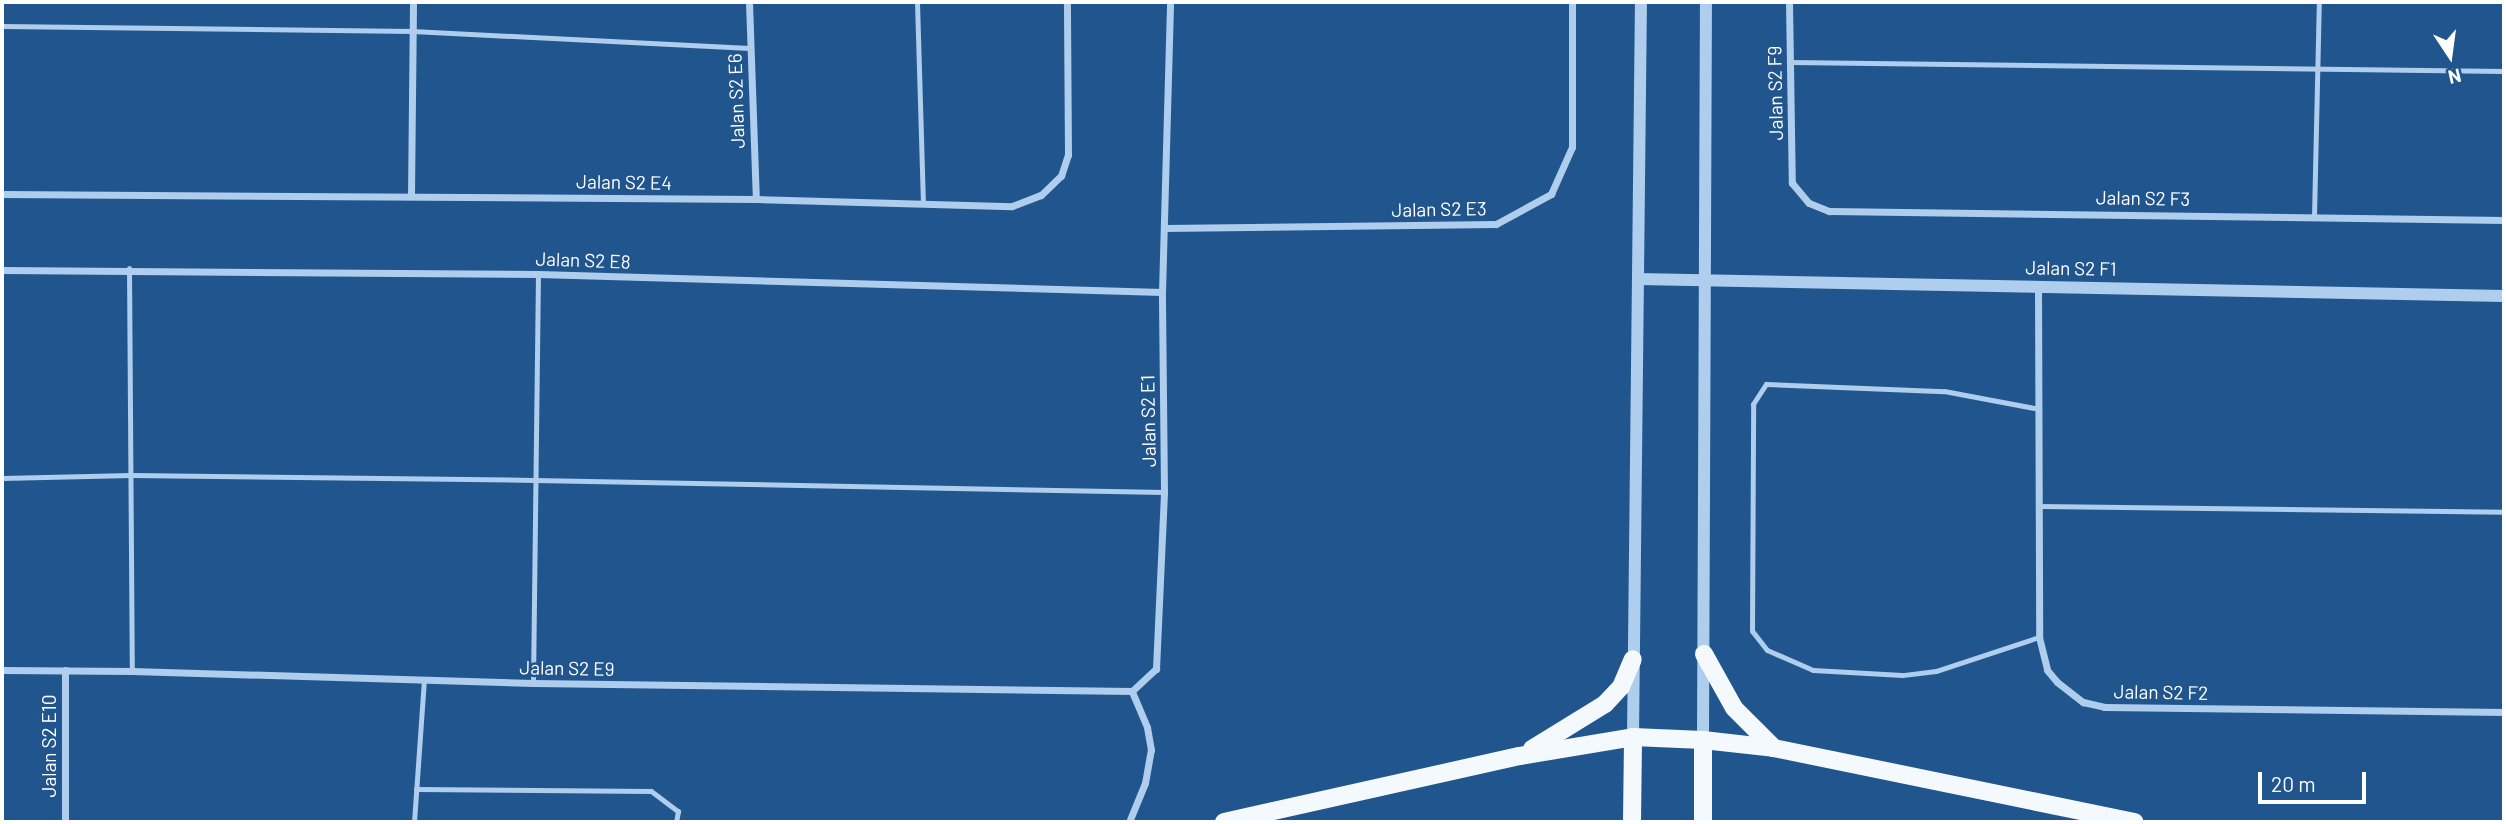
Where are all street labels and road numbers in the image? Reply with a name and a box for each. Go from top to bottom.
street label: Jalan S2 F9 [1763,46,1787,140]
street label: Jalan S2 E6 [723,53,749,149]
street label: Jalan S2 E4 [576,170,672,194]
street label: Jalan S2 F3 [2096,186,2190,210]
street label: Jalan S2 E3 [1391,197,1487,221]
street label: Jalan S2 E8 [535,247,631,273]
street label: Jalan S2 F1 [2025,256,2117,280]
street label: Jalan S2 E1 [1136,375,1160,467]
street label: Jalan S2 E9 [519,656,615,680]
street label: Jalan S2 F2 [2113,680,2209,704]
street label: Jalan S2 E10 [38,695,60,797]

